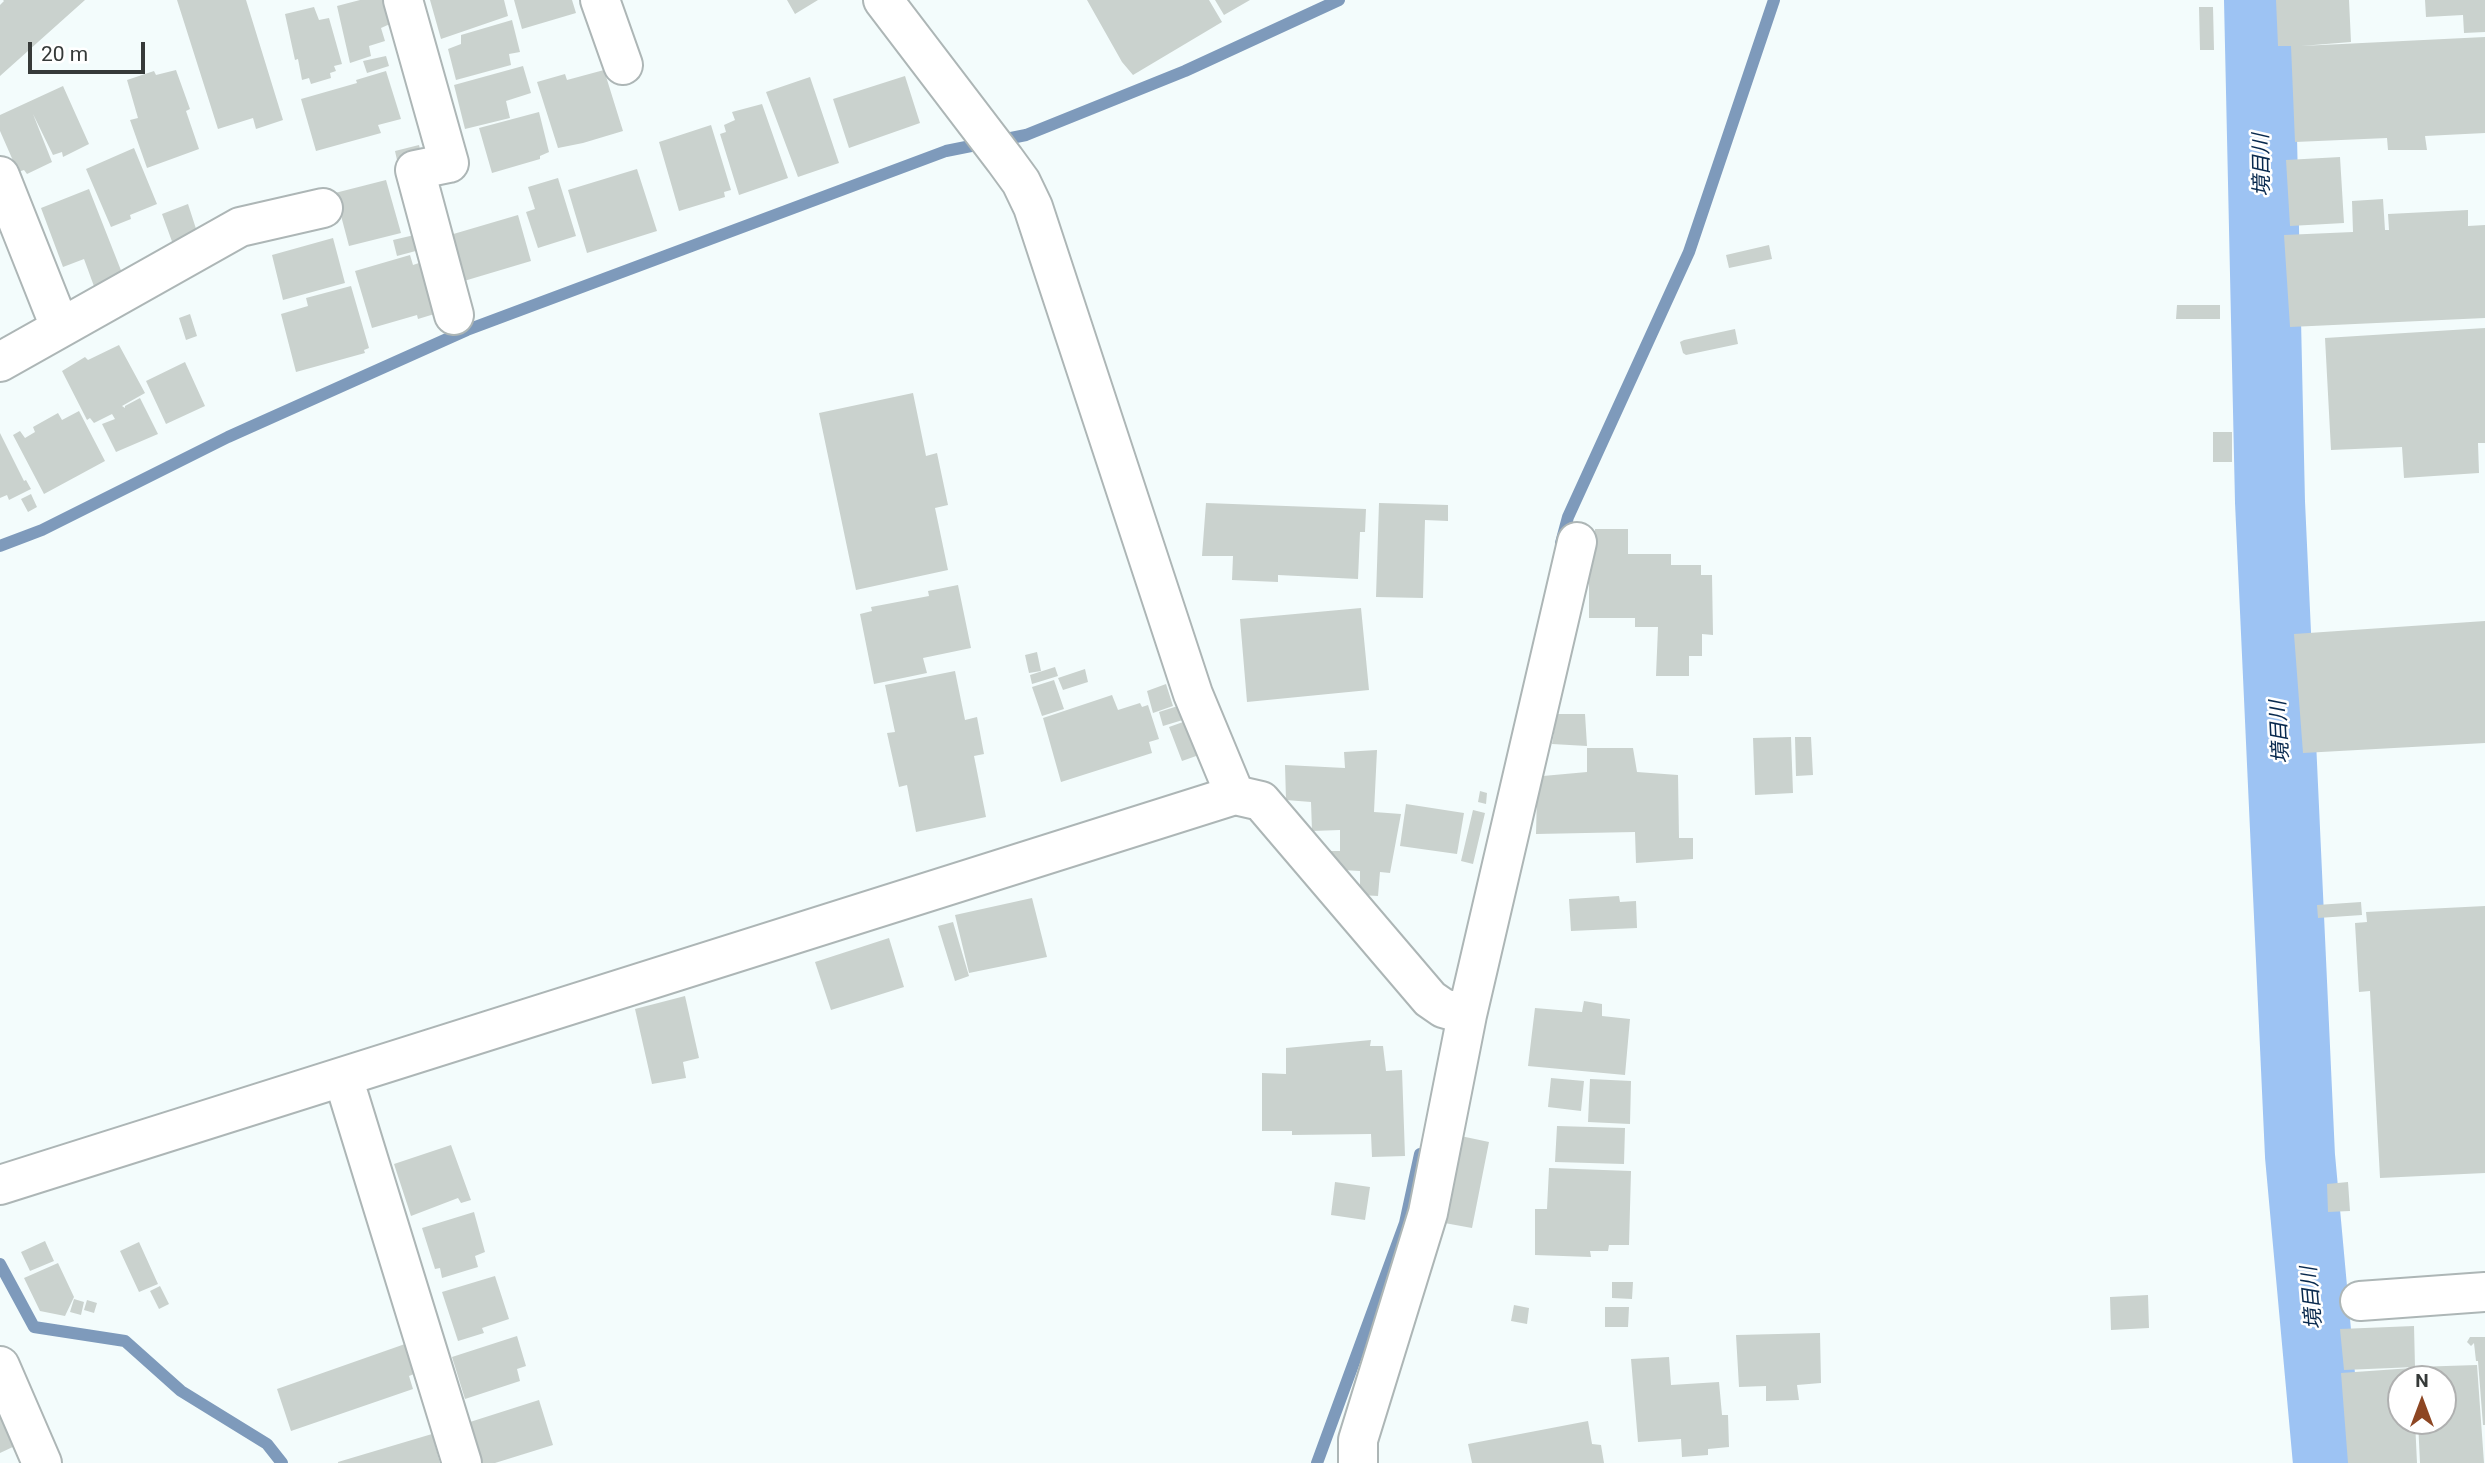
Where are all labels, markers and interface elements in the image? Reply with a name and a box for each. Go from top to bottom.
scale bar [32,28,149,72]
text: 20 m [41,42,88,66]
water label: 境目川 [2250,133,2276,197]
water label: 境目川 [2267,700,2295,764]
water label: 境目川 [2298,1266,2328,1330]
north arrow [2387,1365,2457,1435]
text: N [2415,1369,2429,1392]

